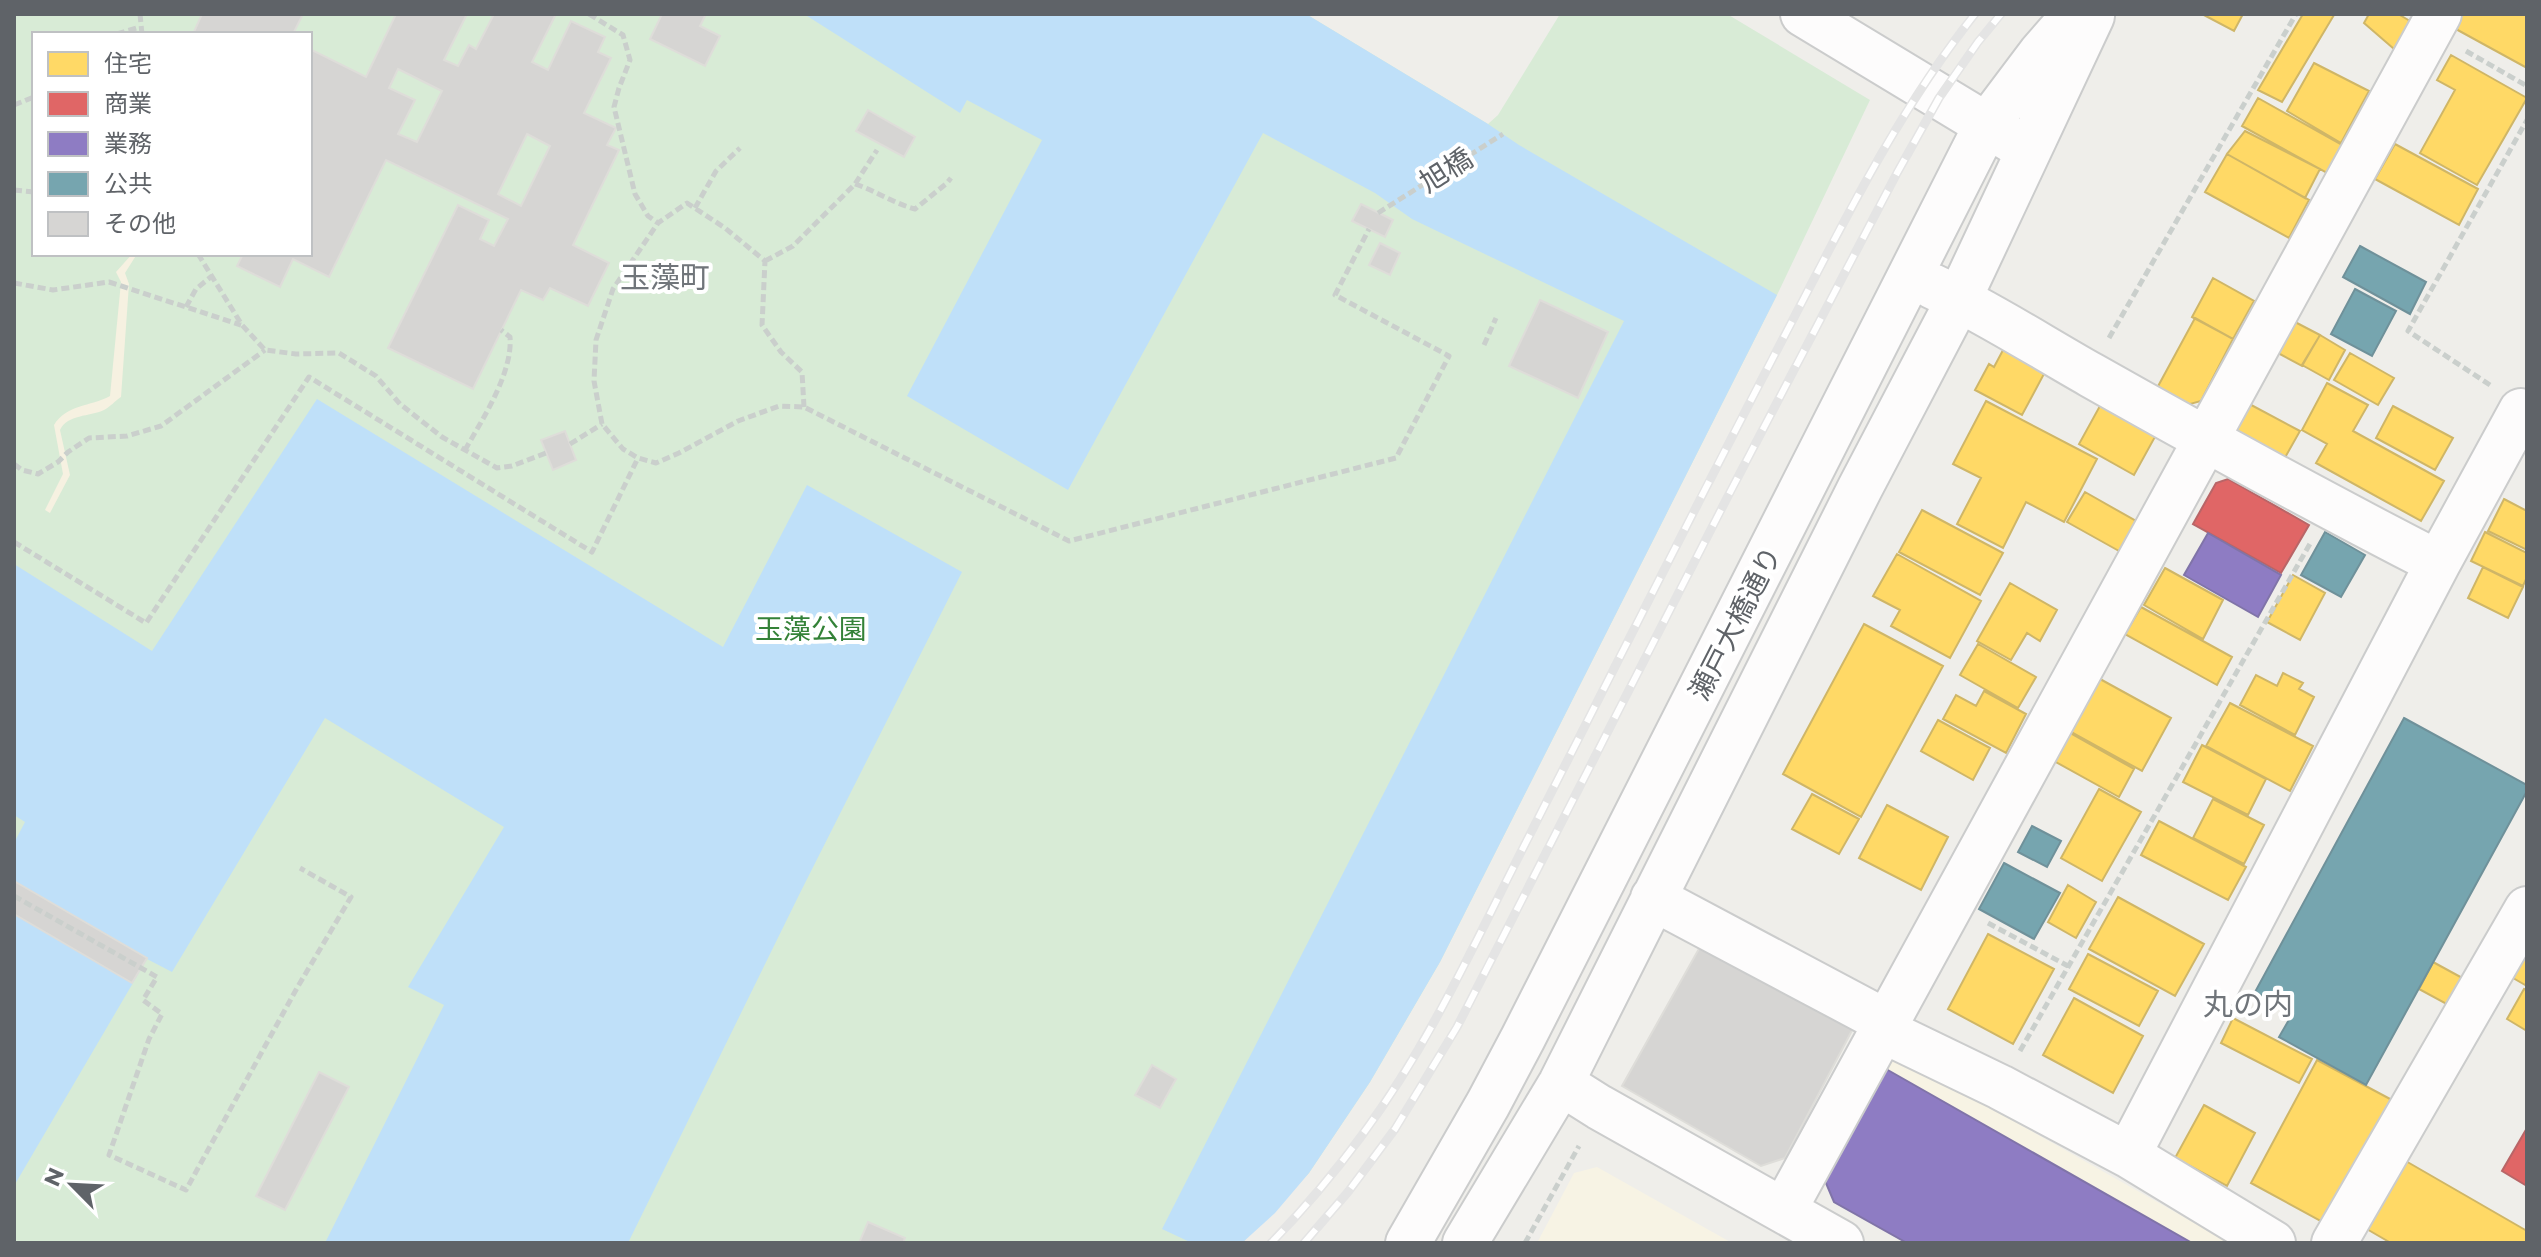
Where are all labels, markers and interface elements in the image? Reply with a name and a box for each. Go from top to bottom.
legend [32,32,312,256]
text: 住宅 [104,49,152,78]
text: 商業 [104,89,152,118]
text: 業務 [104,129,152,158]
street label: 旭橋 [1413,141,1479,199]
text: 公共 [104,169,152,198]
text: その他 [104,209,176,238]
district label: 玉藻町 [620,259,710,296]
street label: 瀬戸大橋通り [1682,540,1788,706]
park label: 玉藻公園 [755,612,867,646]
district label: 丸の内 [2203,986,2293,1023]
north arrow [32,1145,112,1225]
text: N [38,1163,70,1191]

